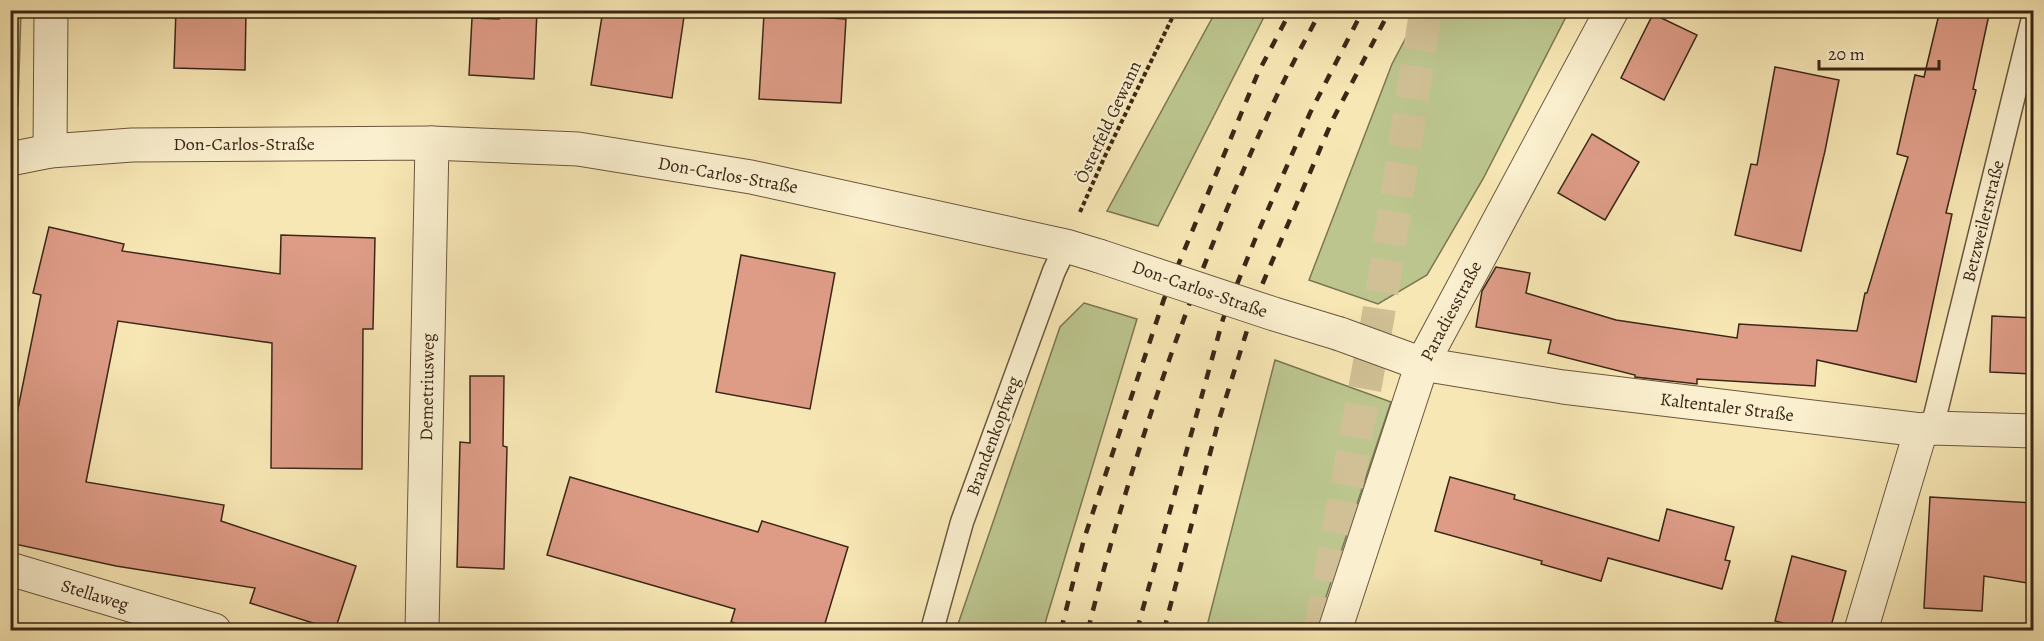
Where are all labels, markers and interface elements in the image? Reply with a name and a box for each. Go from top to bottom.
scale bar [1819,33,1939,71]
text: 20 m [1828,42,1865,66]
street label: Österfeld Gewann [1069,57,1147,187]
street label: Don-Carlos-Straße [173,132,315,156]
street label: Don-Carlos-Straße [656,151,800,199]
street label: Betzweilerstraße [1956,158,2010,284]
street label: Don-Carlos-Straße [1129,255,1271,323]
street label: Paradiesstraße [1415,257,1487,365]
street label: Demetriusweg [414,333,440,441]
street label: Brandenkopfweg [960,373,1026,499]
street label: Kaltentaler Straße [1659,387,1795,427]
street label: Stellaweg [58,573,132,617]

